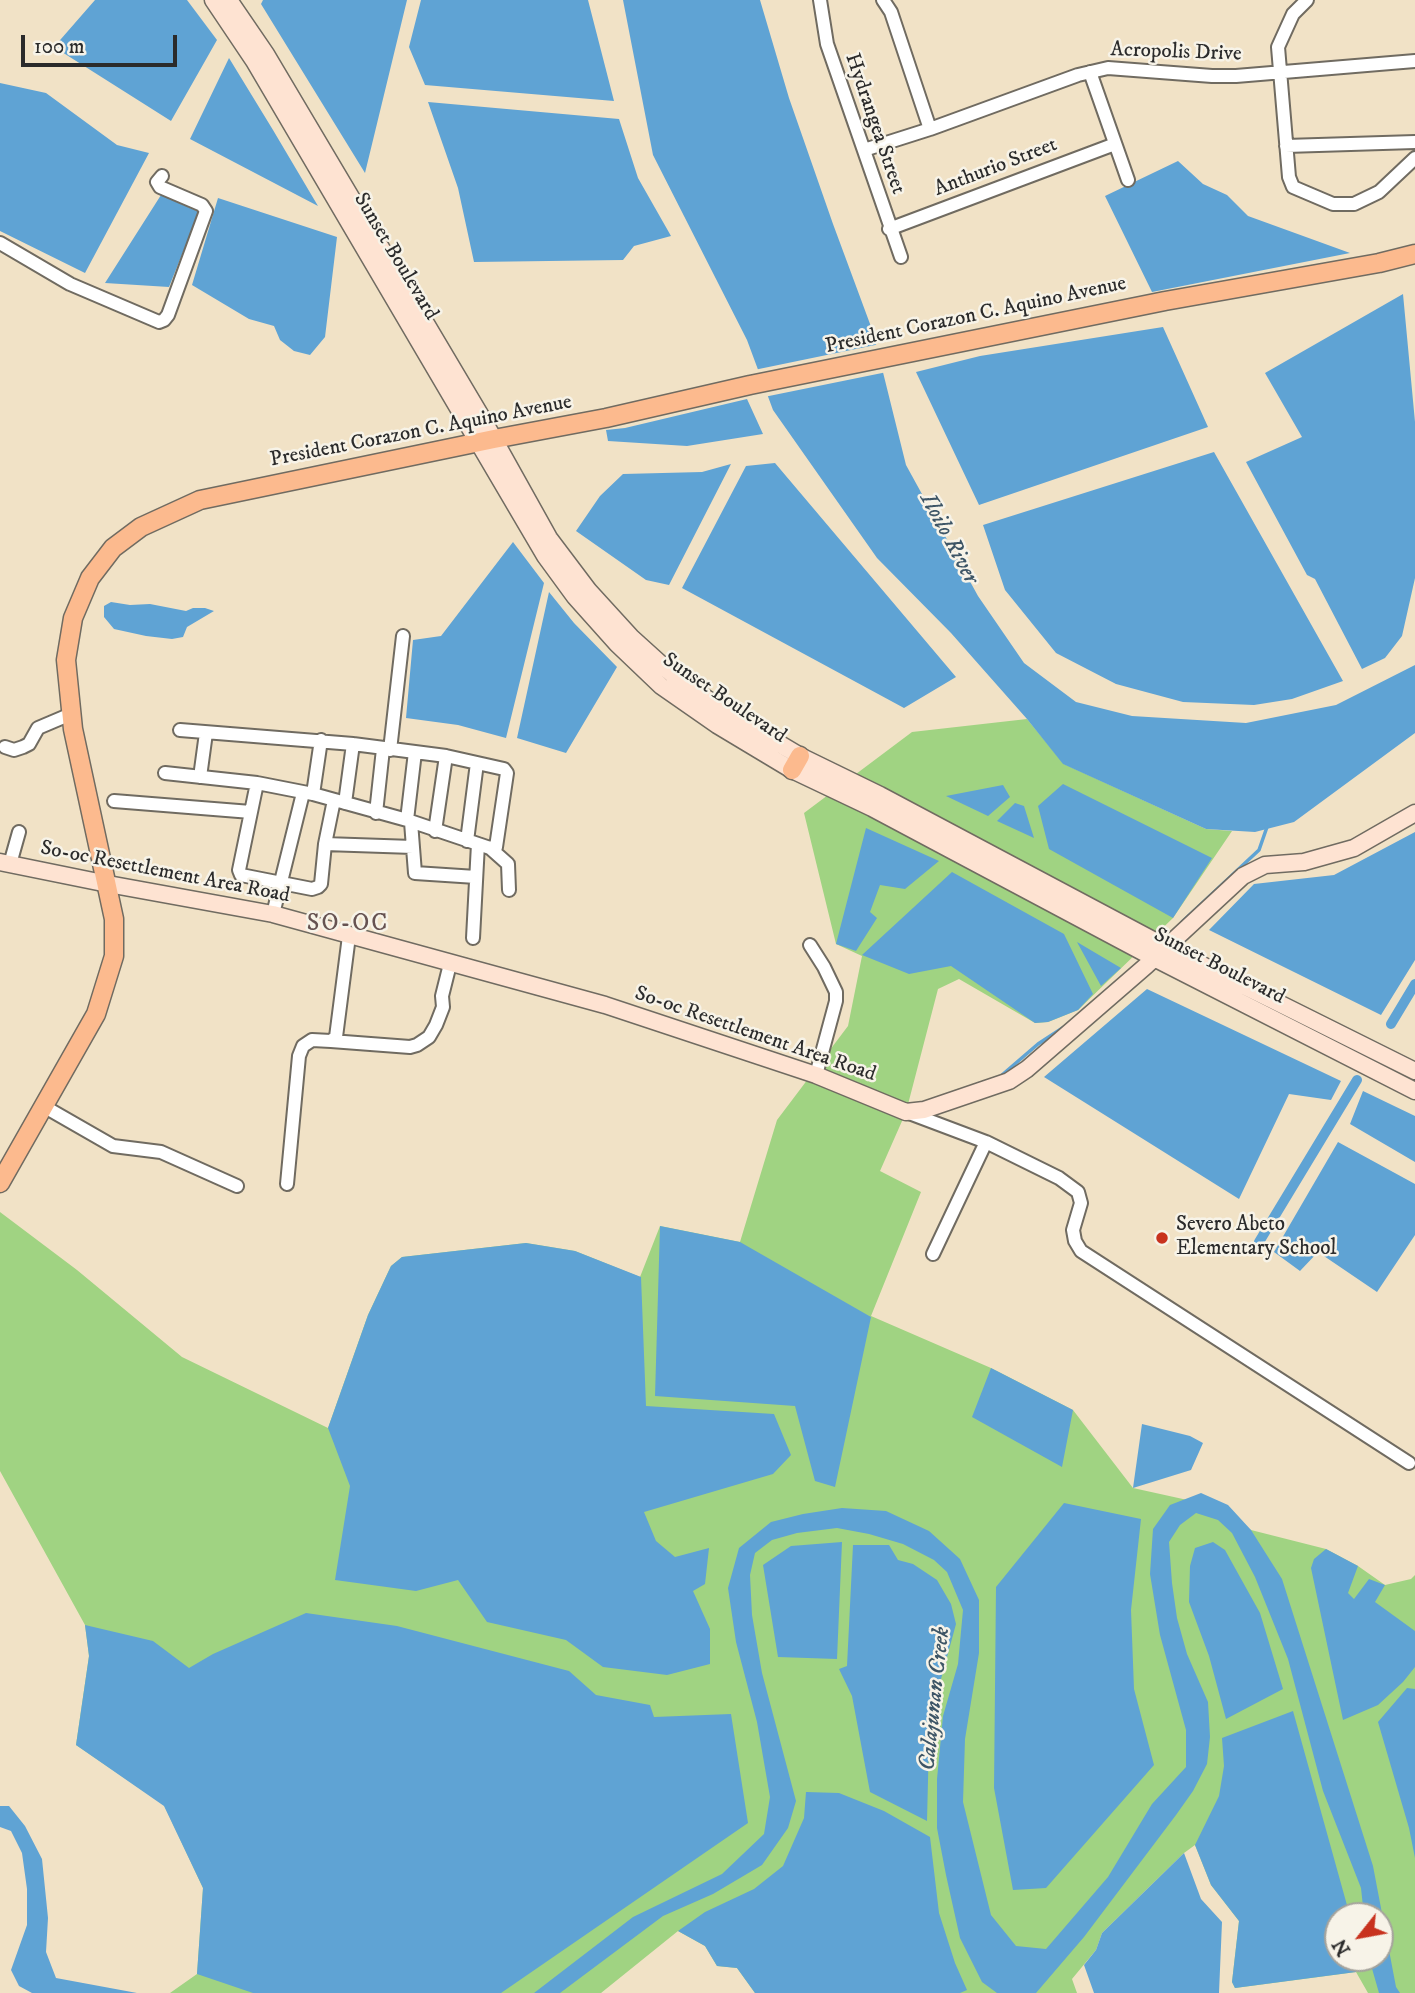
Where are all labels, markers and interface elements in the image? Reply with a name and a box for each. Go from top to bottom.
scale bar [24,21,180,65]
text: 100 m [34,34,85,60]
street label: Acropolis Drive [1110,38,1242,68]
street label: Hydrangea Street [838,50,910,198]
street label: Anthurio Street [931,133,1061,203]
street label: Sunset Boulevard [347,189,443,325]
street label: President Corazon C. Aquino Avenue [823,272,1129,360]
street label: President Corazon C. Aquino Avenue [268,390,574,474]
water label: Iloilo River [913,489,983,589]
street label: Sunset Boulevard [657,648,791,750]
street label: So-oc Resettlement Area Road [38,836,292,910]
district label: SO-OC [307,911,389,939]
street label: Sunset Boulevard [1149,923,1289,1011]
street label: So-oc Resettlement Area Road [631,982,879,1088]
place label: Severo Abeto Elementary School [1176,1213,1337,1263]
marker: Severo Abeto Elementary School [1154,1230,1170,1246]
water label: Calajunan Creek [915,1626,957,1772]
north arrow [1324,1902,1394,1972]
text: N [1328,1934,1356,1960]

